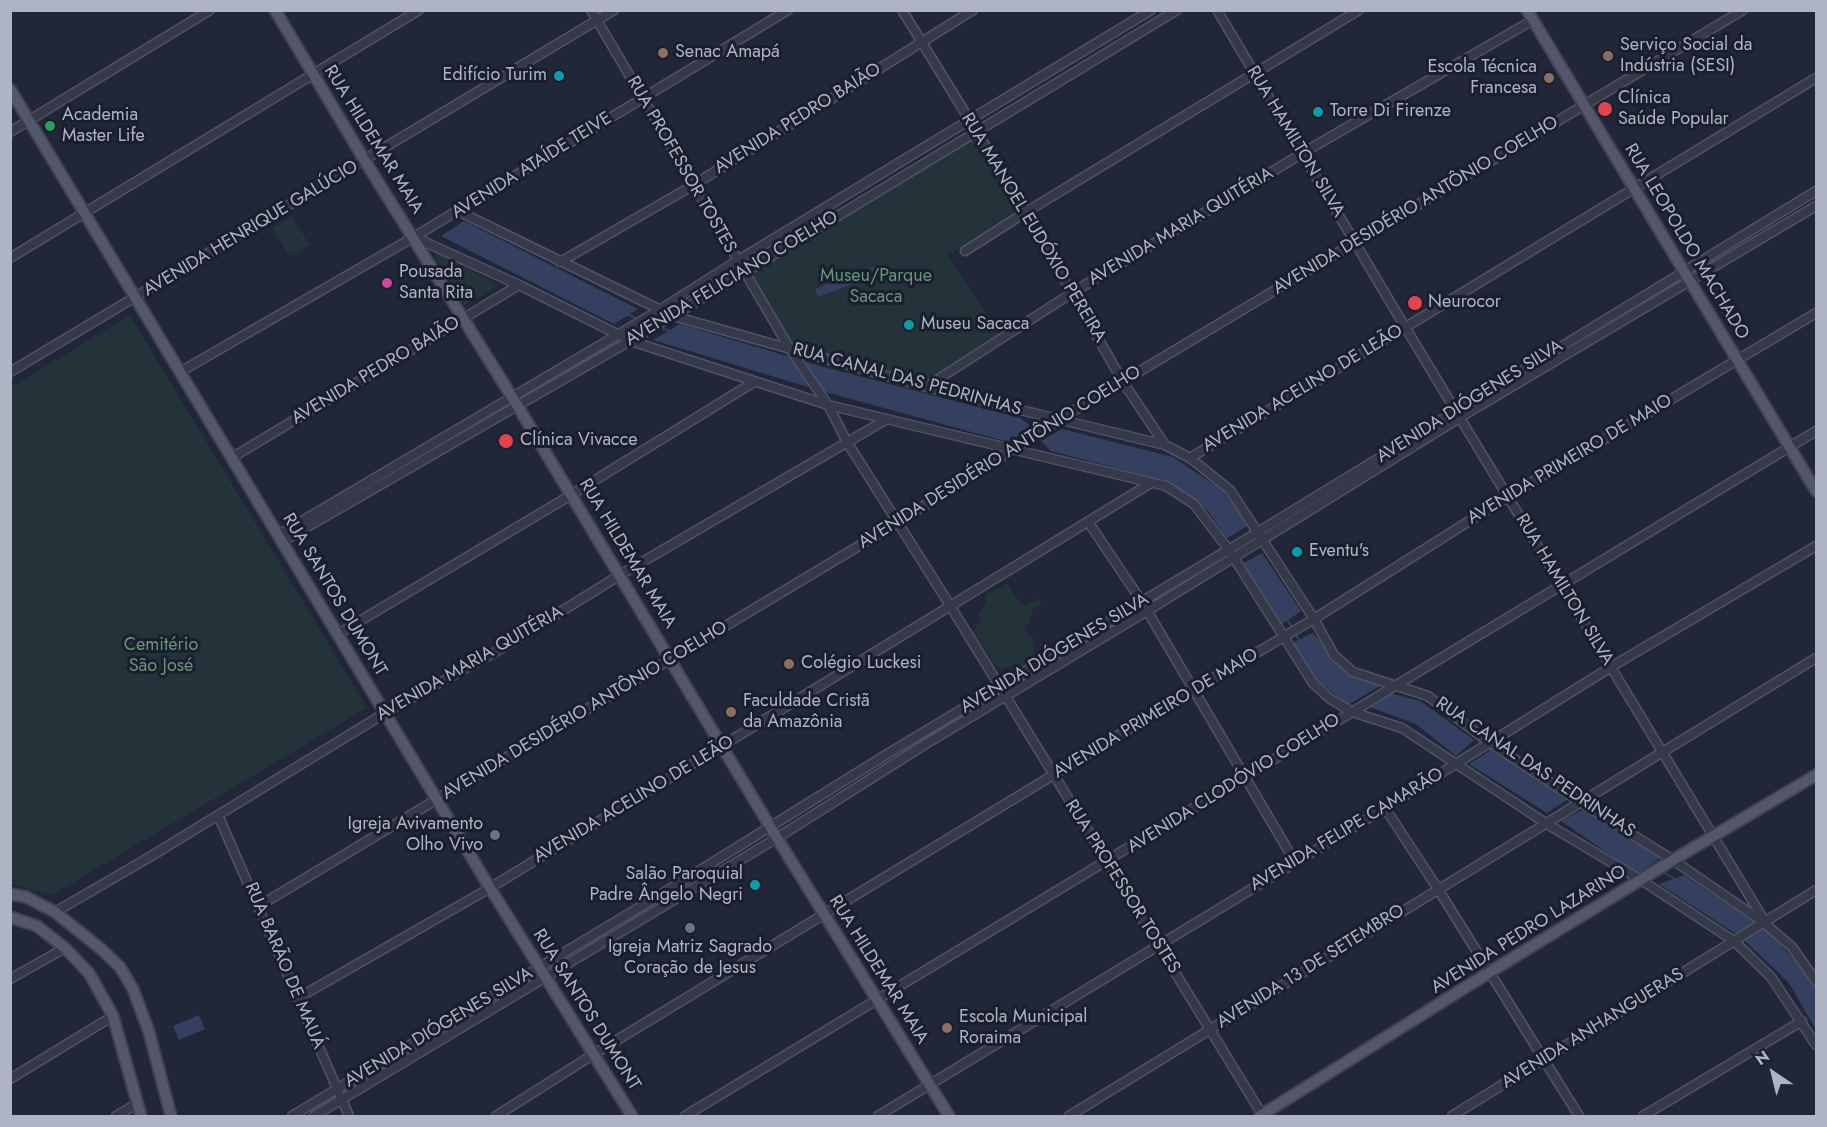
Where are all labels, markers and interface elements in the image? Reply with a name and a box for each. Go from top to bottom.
place label: Serviço Social da Indústria (SESI) [1620,35,1752,78]
place label: Senac Amapá [675,42,780,64]
marker: Senac Amapá [656,46,670,60]
marker: Serviço Social da Indústria (SESI) [1601,49,1615,63]
place label: Escola Técnica Francesa [1427,57,1537,100]
street label: AVENIDA PEDRO BAIÃO [711,59,885,179]
street label: RUA HILDEMAR MAIA [319,62,427,218]
street label: RUA HAMILTON SILVA [1241,62,1349,222]
place label: Edifício Turim [443,65,547,87]
marker: Edifício Turim [552,69,566,83]
marker: Escola Técnica Francesa [1542,71,1556,85]
street label: RUA PROFESSOR TOSTES [621,73,741,257]
place label: Clínica Saúde Popular [1618,88,1729,130]
marker: Clínica Saúde Popular [1596,100,1614,118]
place label: Torre Di Firenze [1330,101,1451,123]
place label: Academia Master Life [62,105,145,148]
marker: Torre Di Firenze [1311,105,1325,119]
street label: AVENIDA ATAÍDE TEIVE [448,108,616,224]
street label: RUA MANOEL EUDÓXIO PEREIRA [956,109,1110,347]
street label: AVENIDA DESIDÉRIO ANTÔNIO COELHO [1269,112,1563,300]
marker: Academia Master Life [43,119,57,133]
street label: RUA LEOPOLDO MACHADO [1619,140,1753,344]
street label: AVENIDA HENRIQUE GALÚCIO [140,156,362,302]
street label: AVENIDA MARIA QUITÉRIA [1085,163,1277,291]
street label: AVENIDA FELICIANO COELHO [622,207,842,351]
place label: Pousada Santa Rita [399,262,473,304]
park label: Museu/Parque Sacaca [820,266,932,308]
marker: Pousada Santa Rita [380,276,394,290]
place label: Neurocor [1428,292,1501,314]
marker: Neurocor [1406,294,1424,312]
street label: AVENIDA PEDRO BAIÃO [288,312,464,430]
place label: Museu Sacaca [921,314,1029,336]
marker: Museu Sacaca [902,318,916,332]
street label: AVENIDA ACELINO DE LEÃO [1199,321,1407,457]
street label: AVENIDA DIÓGENES SILVA [1373,336,1567,468]
street label: RUA CANAL DAS PEDRINHAS [790,339,1024,421]
street label: AVENIDA DESIDÉRIO ANTÔNIO COELHO [855,362,1145,554]
street label: AVENIDA PRIMEIRO DE MAIO [1464,390,1676,530]
place label: Clínica Vivacce [520,430,638,452]
marker: Clínica Vivacce [497,432,515,450]
street label: RUA HILDEMAR MAIA [574,475,680,633]
street label: RUA SANTOS DUMONT [277,510,391,680]
street label: RUA HAMILTON SILVA [1510,510,1618,670]
place label: Eventu's [1309,541,1369,563]
marker: Eventu's [1290,545,1304,559]
street label: AVENIDA DIÓGENES SILVA [957,589,1153,719]
street label: AVENIDA MARIA QUITÉRIA [373,602,567,726]
street label: AVENIDA DESIDÉRIO ANTÔNIO COELHO [438,617,732,805]
park label: Cemitério São José [124,635,198,678]
street label: AVENIDA PRIMEIRO DE MAIO [1050,644,1262,784]
place label: Colégio Luckesi [801,653,921,675]
marker: Colégio Luckesi [782,657,796,671]
place label: Faculdade Cristã da Amazônia [743,691,870,734]
street label: RUA CANAL DAS PEDRINHAS [1431,693,1639,843]
marker: Faculdade Cristã da Amazônia [724,705,738,719]
street label: AVENIDA CLODÓVIO COELHO [1124,709,1344,859]
street label: AVENIDA ACELINO DE LEÃO [530,732,738,868]
street label: AVENIDA FELIPE CAMARÃO [1246,764,1448,896]
street label: RUA PROFESSOR TOSTES [1060,796,1184,978]
place label: Igreja Avivamento Olho Vivo [348,814,483,856]
marker: Igreja Avivamento Olho Vivo [488,828,502,842]
street label: AVENIDA PEDRO LAZARINO [1428,861,1630,999]
place label: Salão Paroquial Padre Ângelo Negri [590,864,743,906]
marker: Salão Paroquial Padre Ângelo Negri [748,878,762,892]
street label: RUA BARÃO DE MAUÁ [239,880,329,1052]
street label: RUA HILDEMAR MAIA [824,892,932,1048]
street label: AVENIDA 13 DE SETEMBRO [1213,900,1409,1034]
marker: Igreja Matriz Sagrado Coração de Jesus [683,921,697,935]
street label: RUA SANTOS DUMONT [528,925,644,1095]
place label: Igreja Matriz Sagrado Coração de Jesus [608,937,772,980]
street label: AVENIDA DIÓGENES SILVA [341,963,537,1093]
street label: AVENIDA ANHANGUERAS [1498,964,1688,1094]
place label: Escola Municipal Roraima [959,1007,1087,1050]
marker: Escola Municipal Roraima [940,1021,954,1035]
north arrow [1743,1043,1803,1103]
text: N [1751,1045,1774,1071]

